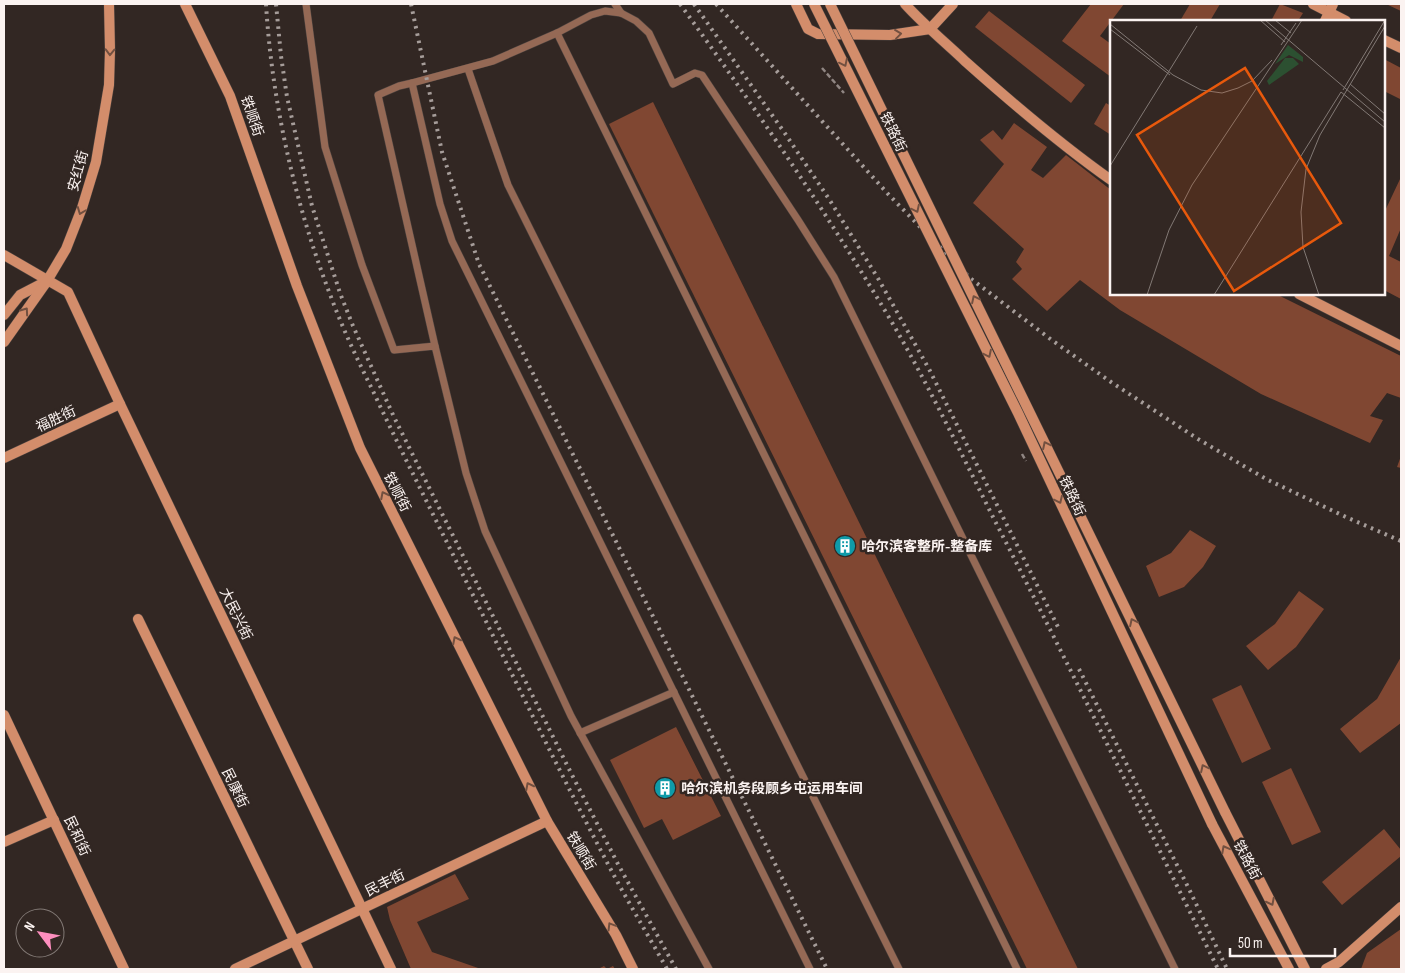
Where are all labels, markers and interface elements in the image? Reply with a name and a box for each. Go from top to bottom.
inset map [1110,20,1385,295]
one-way arrow [894,29,902,40]
one-way arrow [105,49,115,57]
one-way arrow [838,58,848,67]
street label: 铁顺街 [237,93,267,139]
street label: 铁路街 [876,109,910,155]
street label: 安红街 [64,149,92,193]
one-way arrow [910,203,920,212]
one-way arrow [76,207,86,215]
one-way arrow [971,295,981,304]
one-way arrow [19,307,28,317]
one-way arrow [982,349,992,358]
street label: 福胜街 [33,402,79,436]
one-way arrow [1042,441,1052,450]
street label: 铁顺街 [380,469,414,515]
street label: 铁路街 [1055,473,1089,519]
one-way arrow [380,491,390,500]
one-way arrow [1053,495,1063,504]
building icon: 哈尔滨客整所-整备库 [833,534,857,558]
place label: 哈尔滨客整所-整备库 [861,538,992,555]
street label: 大民兴街 [216,585,256,643]
one-way arrow [1129,618,1139,627]
one-way arrow [452,637,462,646]
one-way arrow [1200,764,1210,773]
street label: 民康街 [218,765,252,811]
building icon: 哈尔滨机务段顾乡屯运用车间 [653,776,677,800]
place label: 哈尔滨机务段顾乡屯运用车间 [681,780,863,797]
one-way arrow [525,782,535,791]
street label: 民和街 [60,813,94,859]
street label: 铁顺街 [563,829,599,873]
street label: 铁路街 [1230,837,1264,883]
one-way arrow [1221,845,1231,854]
street label: 民丰街 [362,866,408,900]
one-way arrow [1265,897,1275,906]
north arrow [15,908,65,958]
text: N [20,919,39,934]
one-way arrow [607,923,617,932]
scale bar [1230,926,1335,958]
text: 50 m [1238,934,1263,953]

